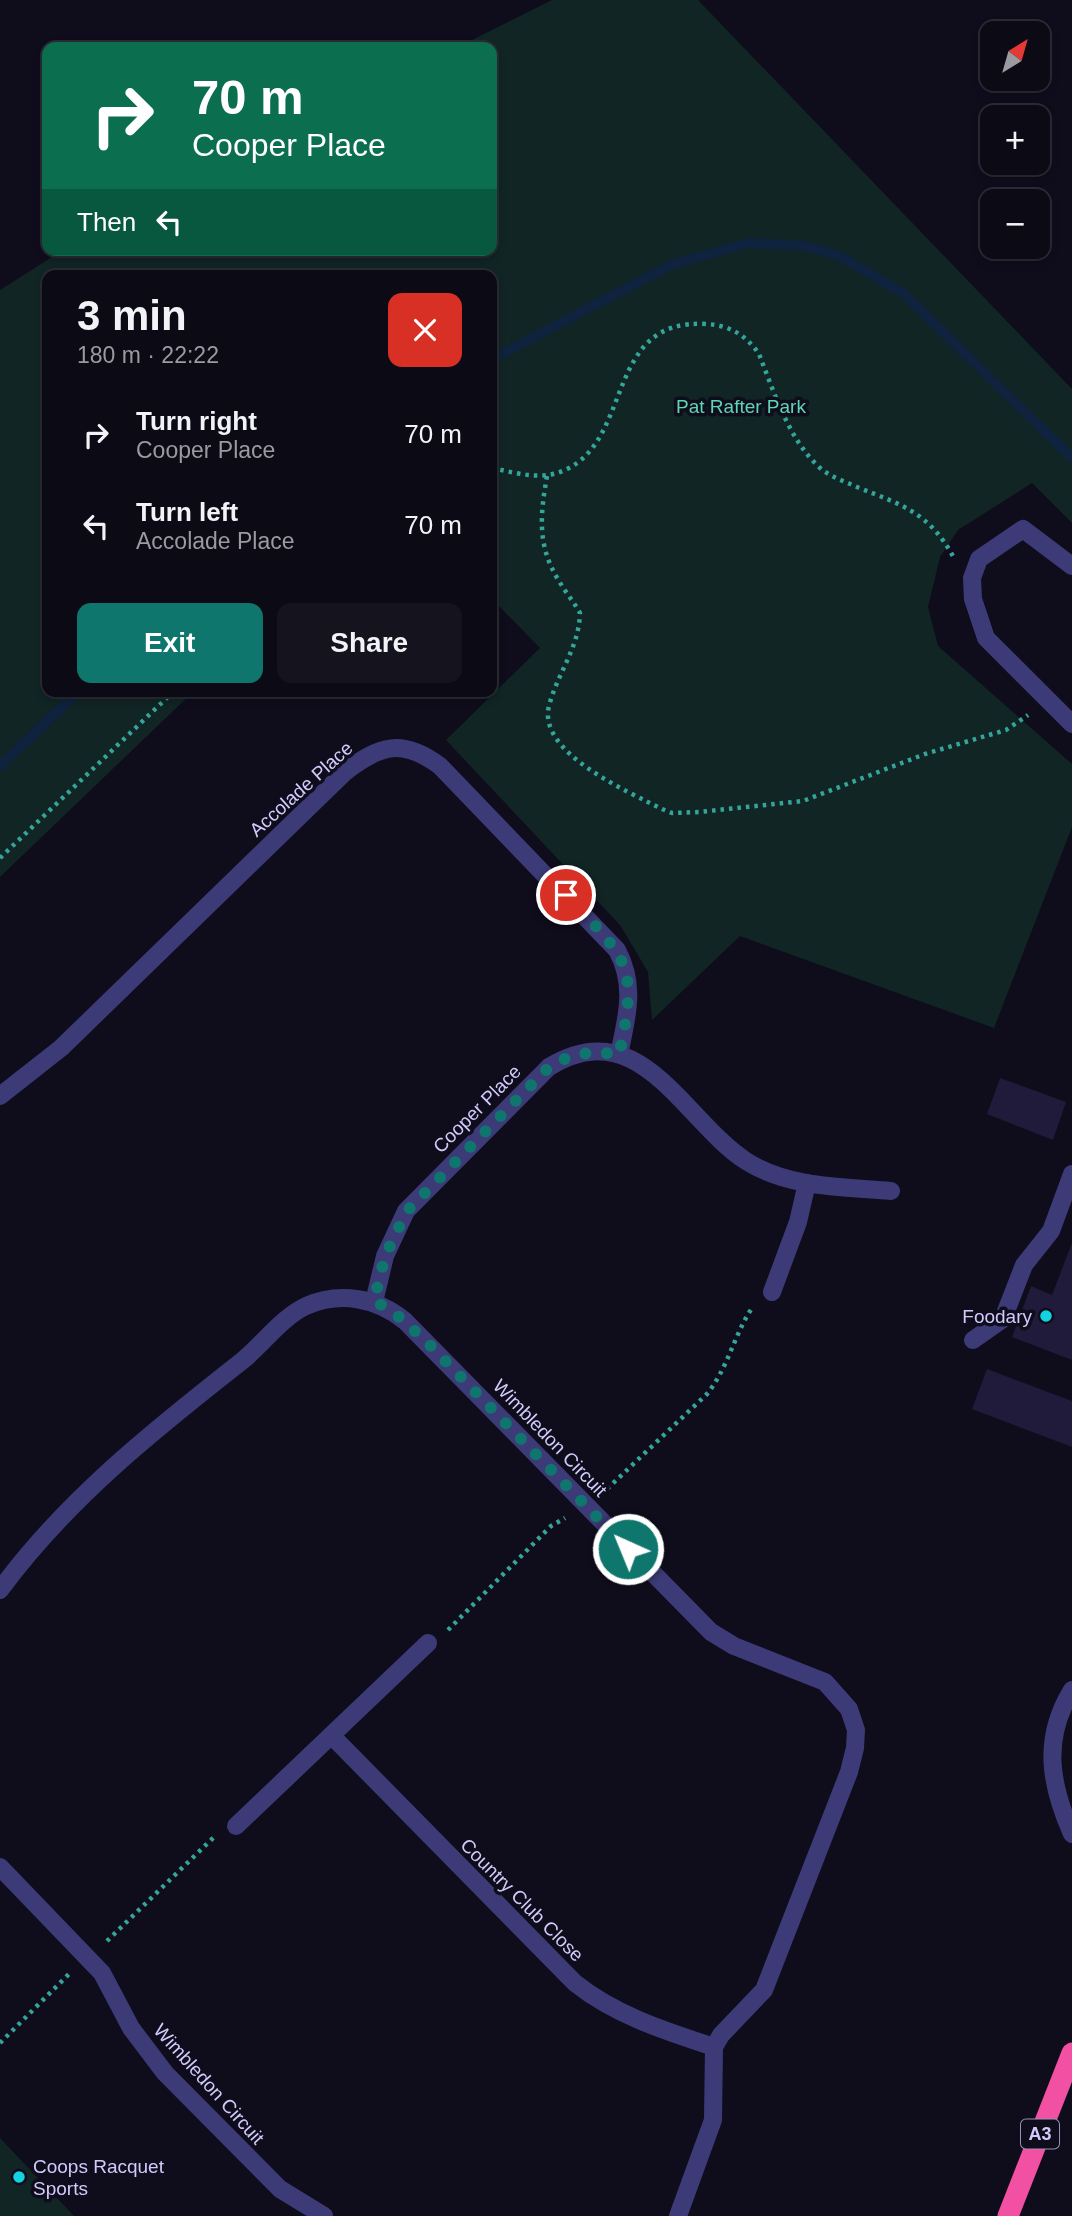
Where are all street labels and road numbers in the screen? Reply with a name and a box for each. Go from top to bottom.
street label: Accolade Place [245,737,357,841]
street label: Cooper Place [429,1061,525,1157]
street label: Wimbledon Circuit [489,1375,612,1501]
street label: Country Club Close [456,1834,588,1966]
street label: Wimbledon Circuit [150,2020,269,2149]
road number: A3 [1021,2120,1059,2148]

